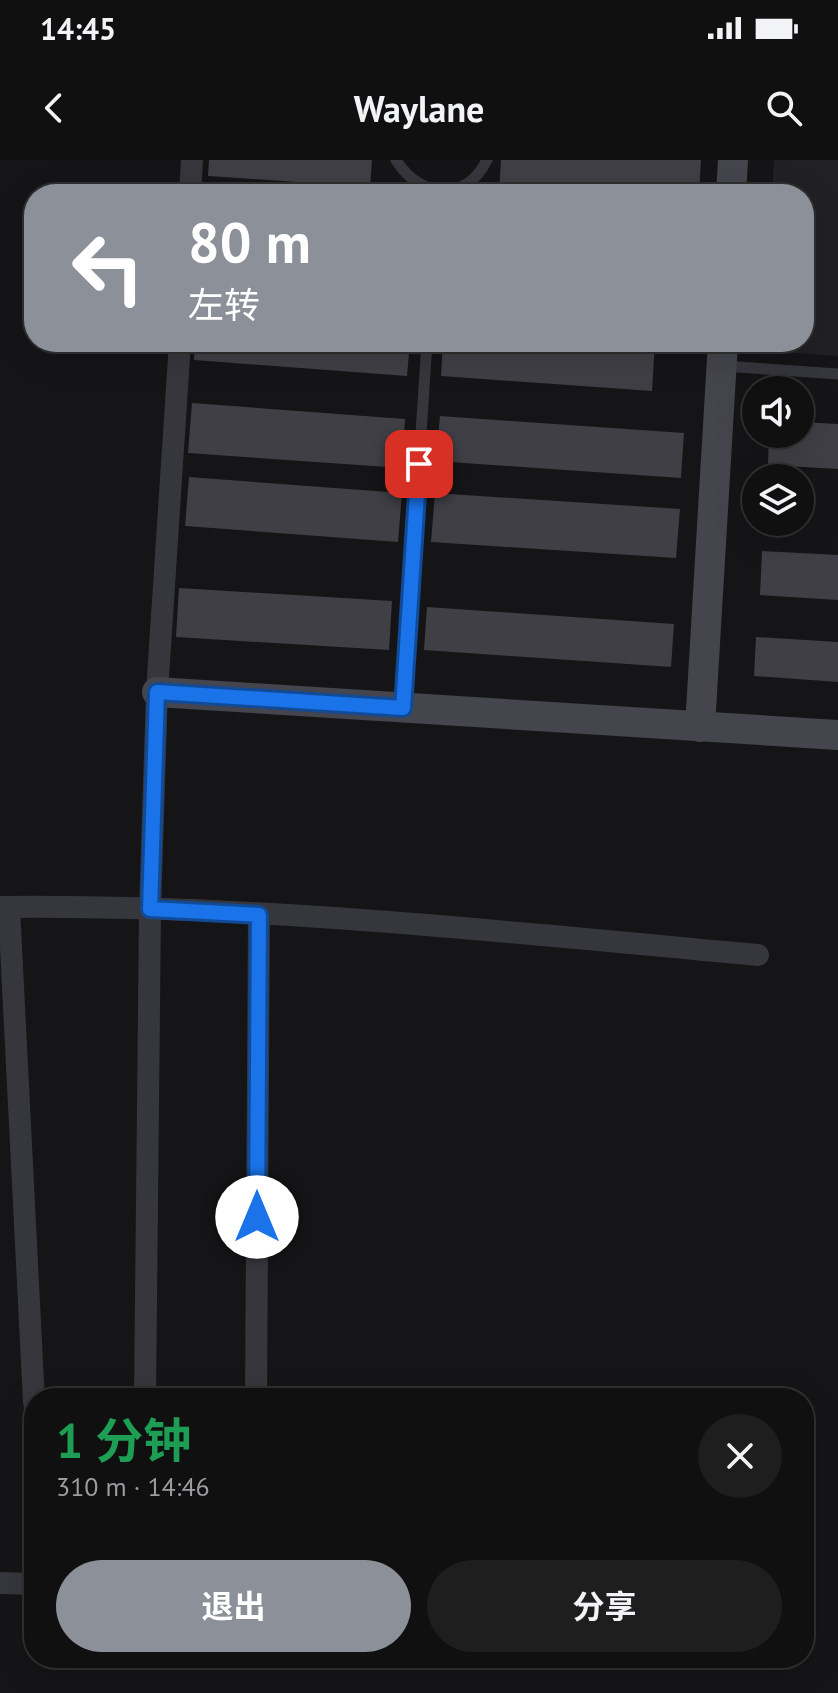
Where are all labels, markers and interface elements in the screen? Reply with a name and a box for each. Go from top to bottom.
text: 14:45 [40,9,116,48]
text: Waylane [354,85,484,132]
icon: back [32,86,76,130]
icon: search [762,86,806,130]
text: 80 m [188,206,311,278]
icon: left [56,216,160,320]
text: 左转 [188,281,260,328]
map controls [742,376,814,536]
button: sound [742,376,814,448]
pin [385,430,453,498]
icon: arrive [397,442,441,486]
button: layers [742,464,814,536]
position arrow [215,1175,299,1259]
text: 1 分钟 [56,1409,191,1471]
button: close [698,1414,782,1498]
text: 310 m · 14:46 [56,1470,210,1503]
button: 退出 [56,1560,411,1652]
button: 分享 [427,1560,782,1652]

